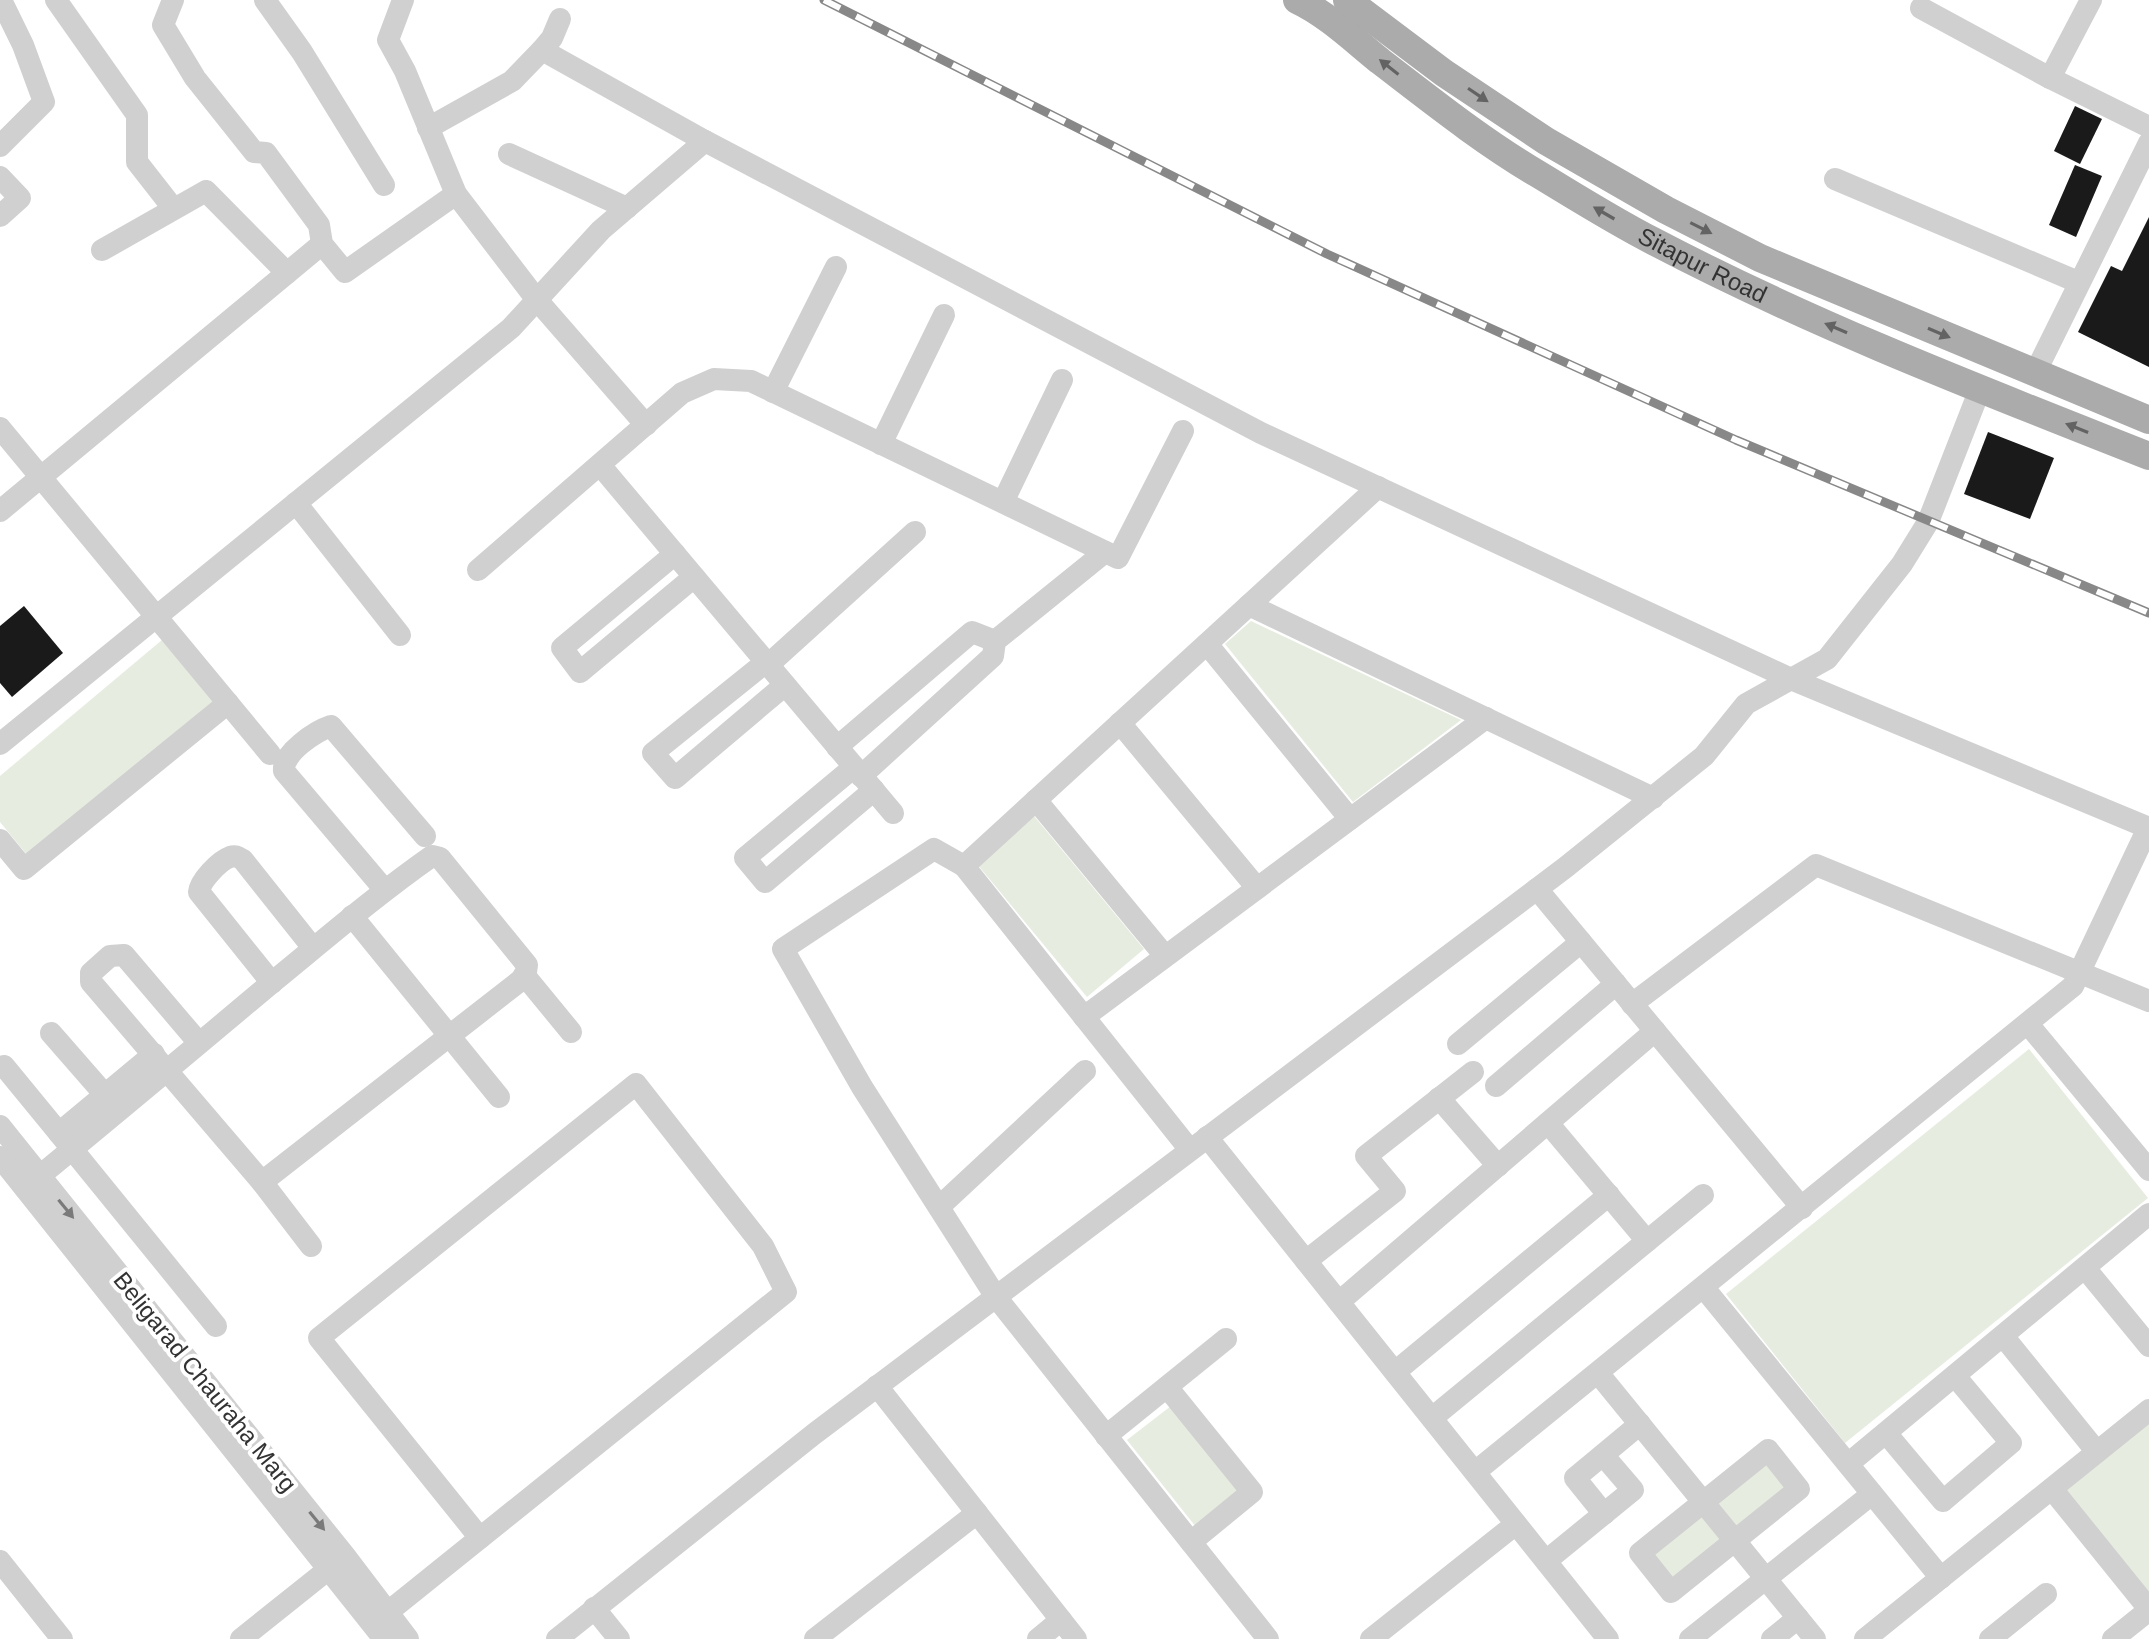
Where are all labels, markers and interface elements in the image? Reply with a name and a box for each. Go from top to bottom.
one-way arrow [1379,59,1399,76]
one-way arrow [1467,88,1488,103]
one-way arrow [1592,206,1615,220]
one-way arrow [1690,221,1713,235]
street label: Sitapur Road [1634,222,1771,308]
one-way arrow [1825,321,1848,334]
one-way arrow [1927,327,1951,340]
one-way arrow [2064,421,2088,434]
one-way arrow [57,1199,74,1219]
street label: Beligarad Chauraha Marg [108,1266,302,1497]
one-way arrow [308,1510,325,1530]

